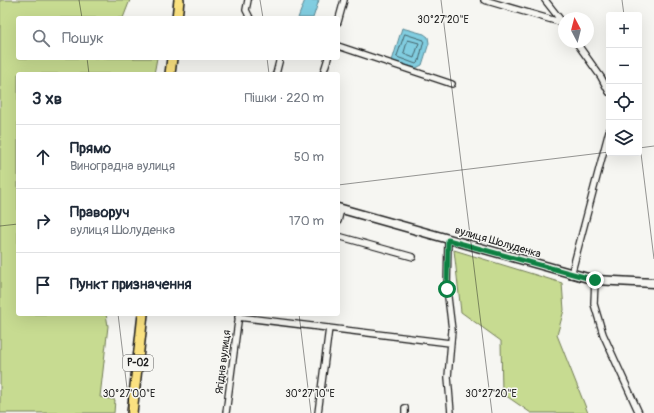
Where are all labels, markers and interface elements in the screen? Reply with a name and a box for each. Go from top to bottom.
north arrow [558,12,594,48]
map controls [606,12,642,156]
button: + [606,12,642,48]
text: 30°27'20"E [417,14,469,26]
search box [16,16,340,60]
icon: search [30,27,52,49]
text: Пошук [62,29,104,48]
button: − [606,48,642,84]
button: locate [606,84,642,120]
text: 3 хв [32,88,62,109]
text: Пішки · 220 m [245,90,324,106]
button: layers [606,120,642,156]
text: Прямо [70,139,111,158]
icon: ahead [32,146,54,168]
text: 50 m [294,149,324,165]
text: Виноградна вулиця [70,158,175,174]
text: Праворуч [70,203,130,222]
icon: right [32,210,54,232]
text: 170 m [289,213,324,229]
text: вулиця Шолуденка [70,222,175,238]
street label: вулиця Шолуденка [453,223,543,261]
route end [586,271,604,289]
icon: arrive [32,274,54,296]
text: Пункт призначення [70,275,191,294]
route start [438,280,456,298]
street label: Ягідна вулиця [213,329,233,395]
road number: Р-02 [123,355,153,371]
text: 30°27'00"E [103,388,155,400]
text: 30°27'10"E [285,388,335,400]
text: 30°27'20"E [465,388,517,400]

